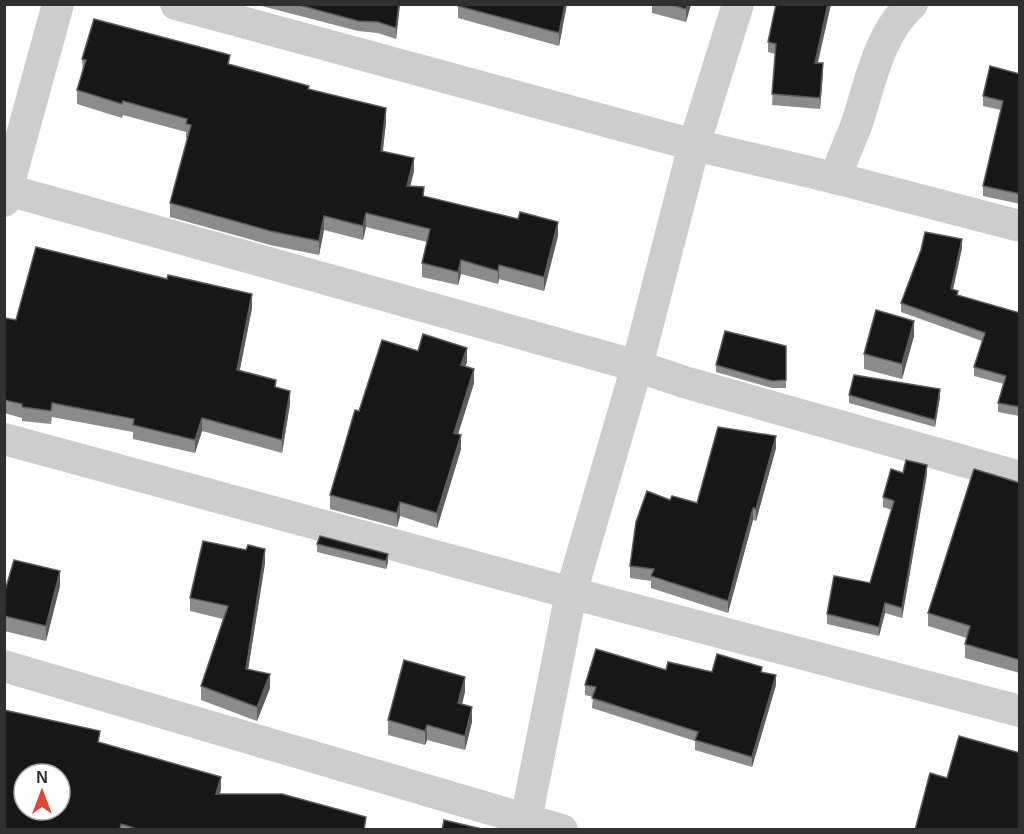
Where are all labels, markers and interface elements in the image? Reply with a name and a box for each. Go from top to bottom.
north arrow [12,762,72,822]
text: N [36,769,48,786]

